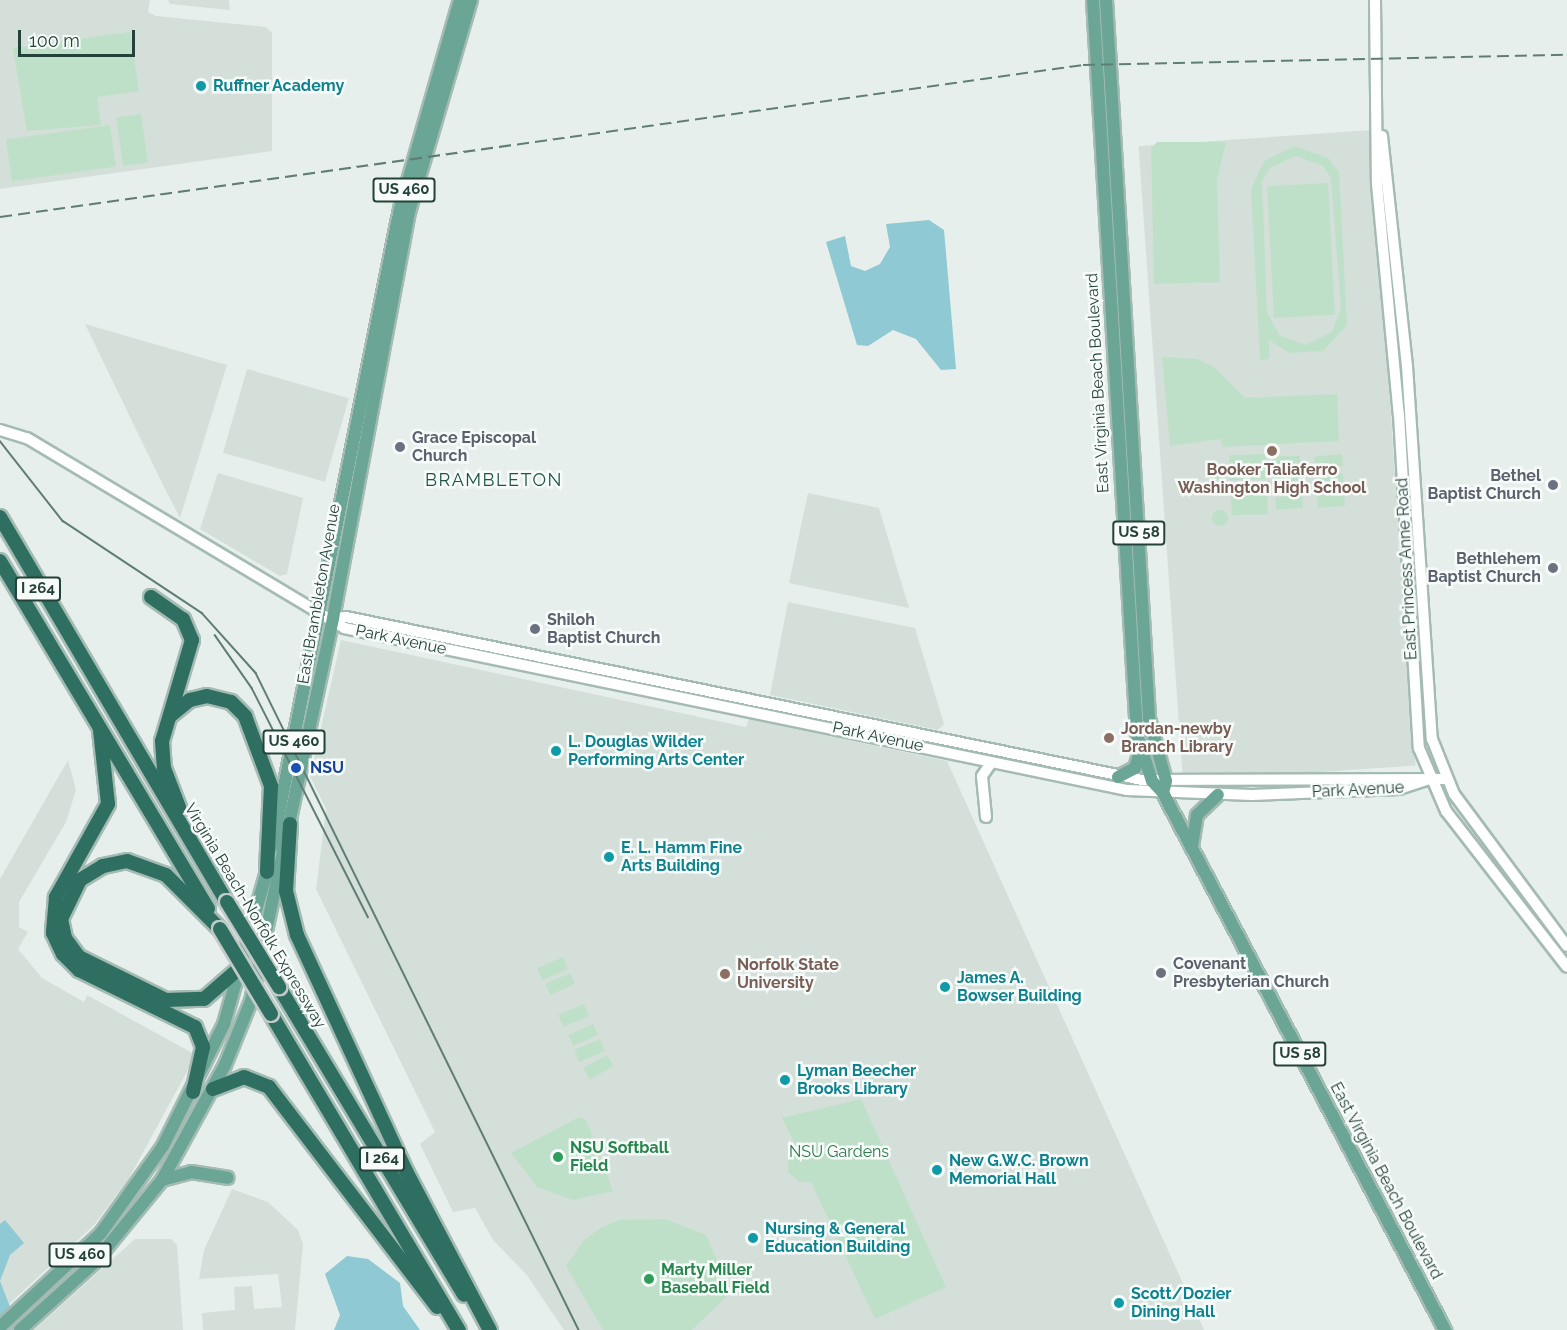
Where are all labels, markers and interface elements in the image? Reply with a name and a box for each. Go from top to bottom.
scale bar [21,18,138,56]
text: 100 m [29,30,80,51]
place label: Ruffner Academy [213,76,345,96]
marker: Ruffner Academy [194,79,208,93]
road number: US 460 [372,178,436,202]
street label: East Virginia Beach Boulevard [1083,272,1113,494]
place label: Grace Episcopal Church [412,428,536,466]
marker: Grace Episcopal Church [393,440,407,454]
marker: Booker Taliaferro Washington High School [1265,444,1279,458]
place label: Booker Taliaferro Washington High School [1178,460,1366,498]
place label: Bethel Baptist Church [1428,466,1541,504]
district label: BRAMBLETON [425,469,563,491]
street label: East Princess Anne Road [1393,477,1421,661]
marker: Bethel Baptist Church [1546,478,1560,492]
street label: East Brambleton Avenue [294,502,344,686]
road number: US 58 [1112,521,1166,545]
place label: Bethlehem Baptist Church [1428,549,1541,587]
marker: Bethlehem Baptist Church [1546,561,1560,575]
road number: I 264 [14,577,62,601]
place label: Shiloh Baptist Church [547,610,660,648]
street label: Park Avenue [354,621,448,659]
marker: Shiloh Baptist Church [528,622,542,636]
street label: Park Avenue [831,718,925,756]
place label: Jordan-newby Branch Library [1121,719,1233,757]
road number: US 460 [262,730,326,754]
marker: Jordan-newby Branch Library [1102,731,1116,745]
place label: L. Douglas Wilder Performing Arts Center [568,732,745,770]
marker: L. Douglas Wilder Performing Arts Center [549,744,563,758]
place label: NSU [310,758,344,778]
marker: NSU [287,759,305,777]
street label: Park Avenue [1311,778,1405,802]
street label: Virginia Beach-Norfolk Expressway [180,800,330,1032]
place label: E. L. Hamm Fine Arts Building [621,838,742,876]
marker: E. L. Hamm Fine Arts Building [602,850,616,864]
place label: Covenant Presbyterian Church [1173,954,1329,992]
place label: Norfolk State University [737,955,839,993]
marker: Covenant Presbyterian Church [1154,966,1168,980]
marker: Norfolk State University [718,967,732,981]
place label: James A. Bowser Building [957,968,1082,1006]
marker: James A. Bowser Building [938,980,952,994]
road number: US 58 [1273,1042,1327,1066]
place label: Lyman Beecher Brooks Library [797,1061,916,1099]
marker: Lyman Beecher Brooks Library [778,1073,792,1087]
street label: East Virginia Beach Boulevard [1326,1079,1446,1283]
place label: NSU Softball Field [570,1138,669,1176]
park label: NSU Gardens [789,1142,889,1162]
road number: I 264 [358,1147,406,1171]
marker: NSU Softball Field [551,1150,565,1164]
place label: New G.W.C. Brown Memorial Hall [949,1151,1089,1189]
marker: New G.W.C. Brown Memorial Hall [930,1163,944,1177]
place label: Nursing & General Education Building [765,1219,910,1257]
marker: Nursing & General Education Building [746,1231,760,1245]
road number: US 460 [48,1243,112,1267]
place label: Marty Miller Baseball Field [661,1260,770,1298]
marker: Marty Miller Baseball Field [642,1272,656,1286]
place label: Scott/Dozier Dining Hall [1131,1284,1231,1322]
marker: Scott/Dozier Dining Hall [1112,1296,1126,1310]

